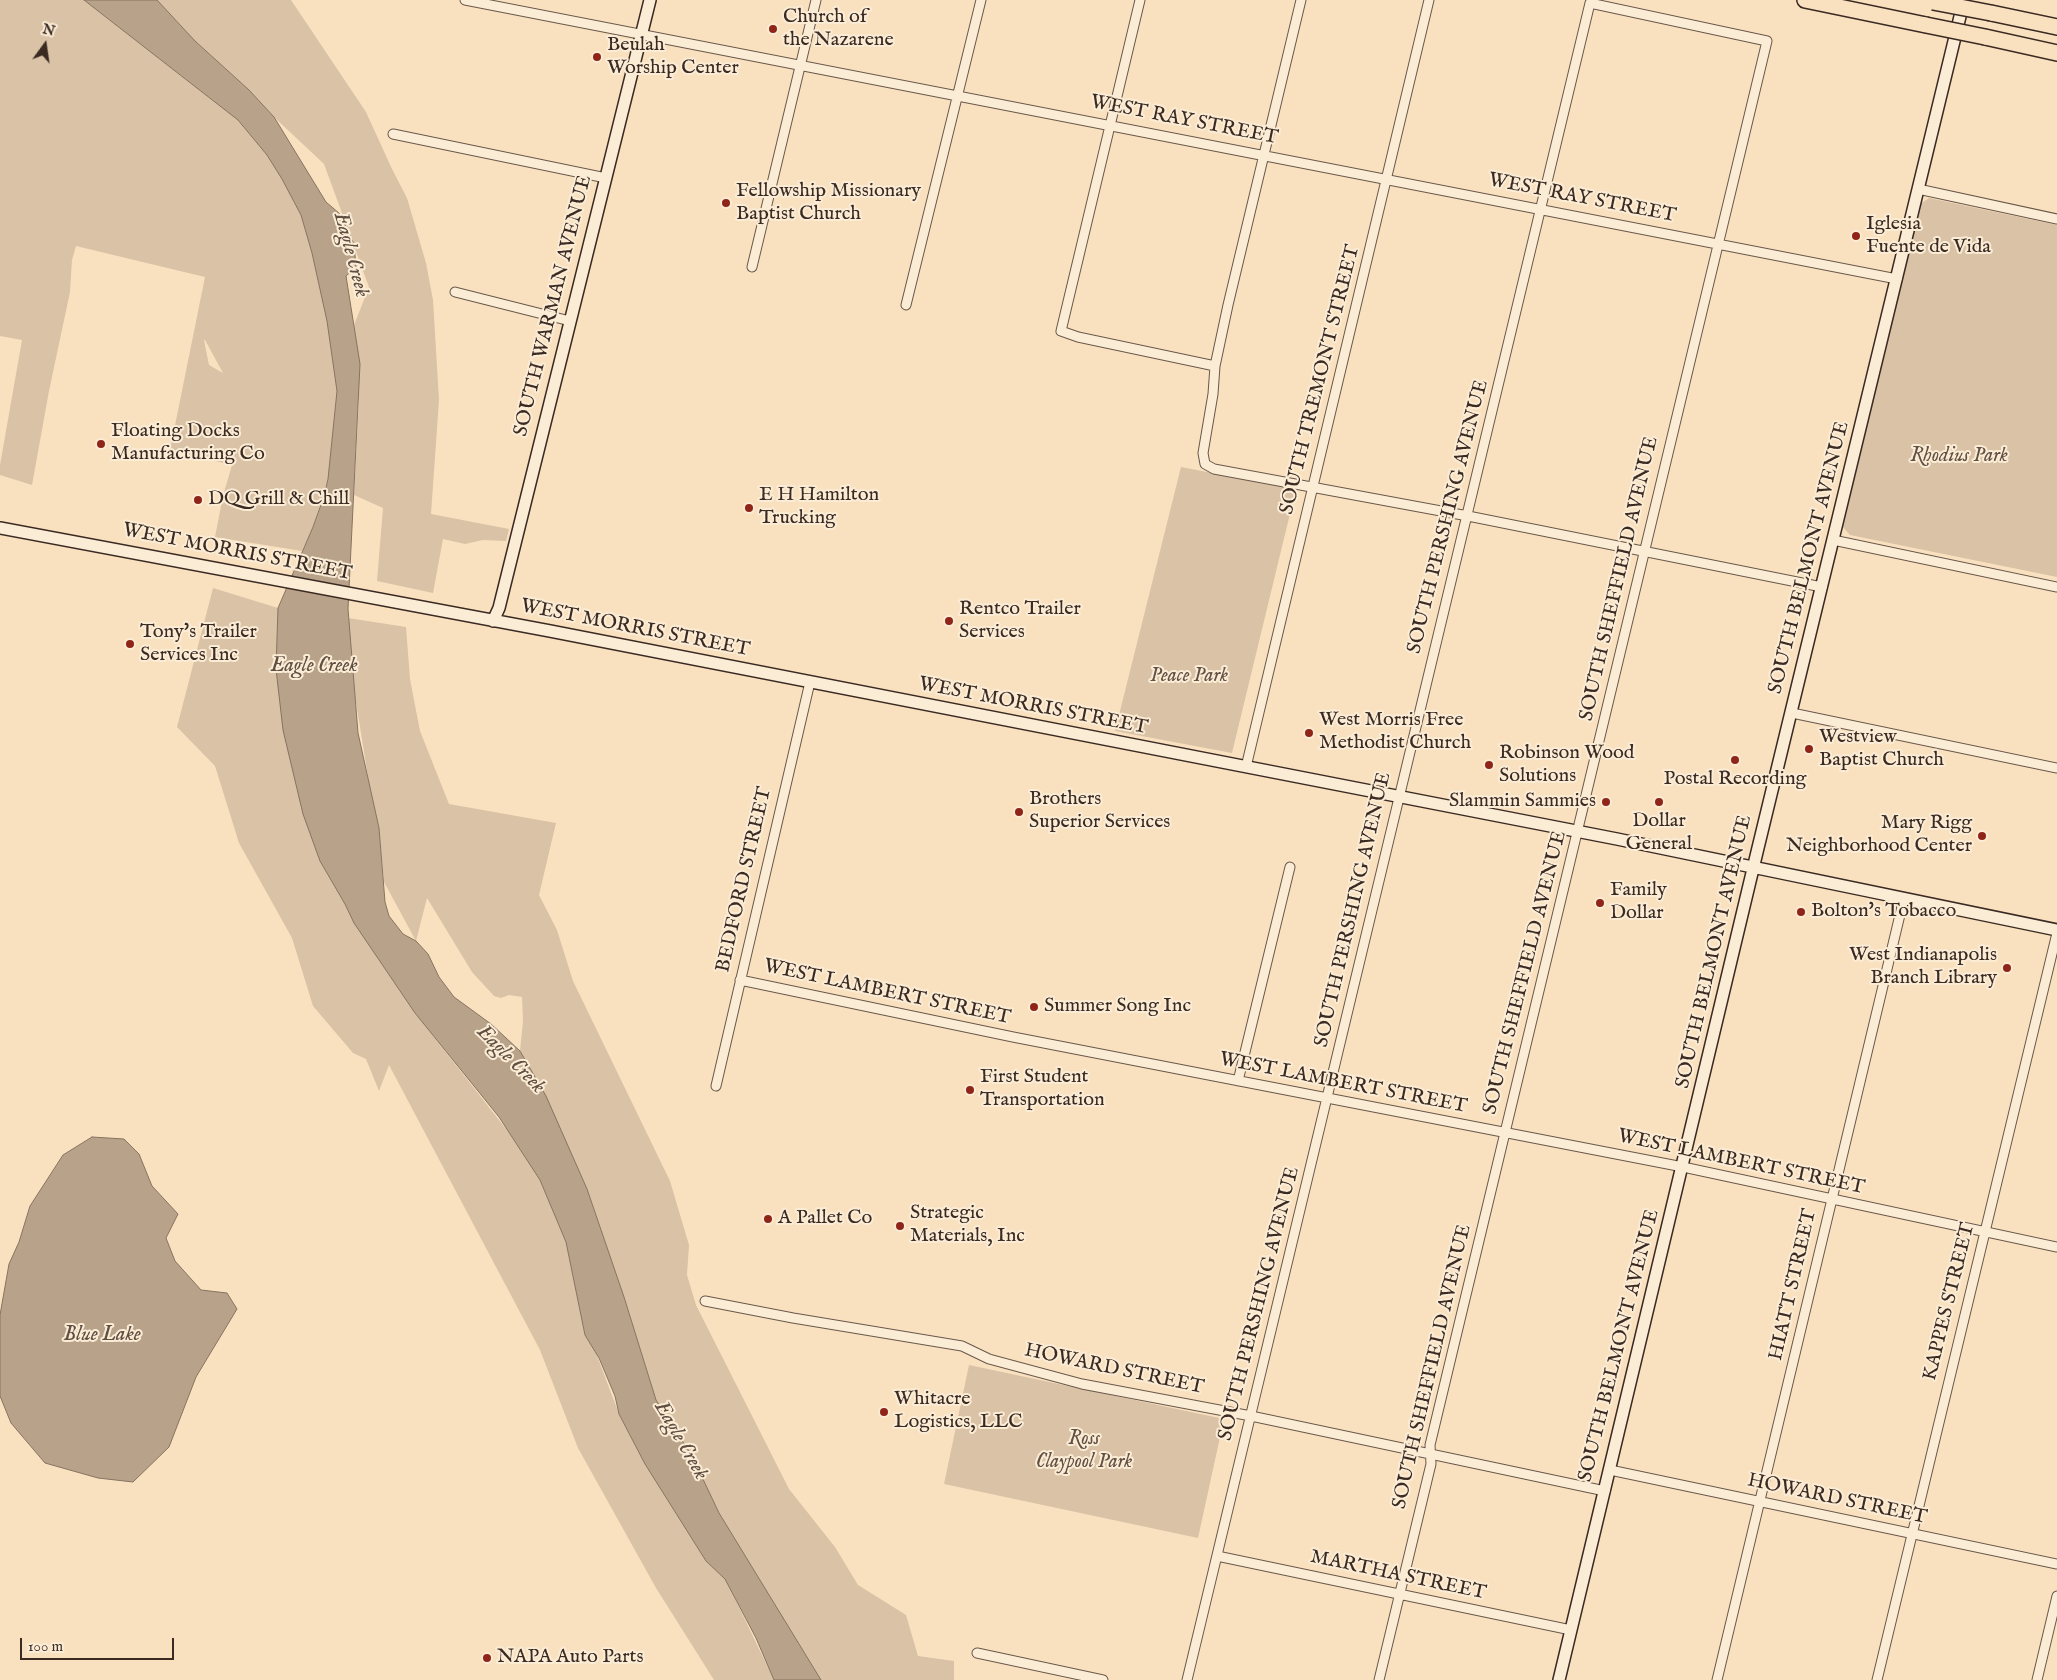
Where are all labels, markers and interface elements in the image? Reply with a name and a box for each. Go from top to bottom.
place label: Church of the Nazarene [783,6,894,53]
north arrow [20,20,70,70]
text: N [41,20,57,41]
marker: Church of the Nazarene [767,23,779,35]
place label: Beulah Worship Center [607,34,739,81]
marker: Beulah Worship Center [591,51,603,63]
street label: WEST RAY STREET [1088,91,1280,151]
street label: WEST RAY STREET [1486,169,1678,229]
street label: SOUTH WARMAN AVENUE [510,173,598,439]
place label: Fellowship Missionary Baptist Church [736,180,921,227]
marker: Fellowship Missionary Baptist Church [720,197,732,209]
water label: Eagle Creek [327,210,373,300]
place label: Iglesia Fuente de Vida [1866,213,1991,260]
marker: Iglesia Fuente de Vida [1850,230,1862,242]
street label: SOUTH TREMONT STREET [1276,243,1366,517]
street label: SOUTH PERSHING AVENUE [1403,378,1495,656]
street label: SOUTH BELMONT AVENUE [1764,419,1856,697]
place label: Floating Docks Manufacturing Co [111,420,265,467]
street label: SOUTH SHEFFIELD AVENUE [1576,434,1664,724]
marker: Floating Docks Manufacturing Co [95,438,107,450]
park label: Rhodius Park [1910,445,2008,469]
place label: E H Hamilton Trucking [759,484,879,531]
place label: DQ Grill & Chill [208,488,349,512]
marker: DQ Grill & Chill [192,494,204,506]
marker: E H Hamilton Trucking [743,502,755,514]
street label: WEST MORRIS STREET [120,519,354,587]
street label: WEST MORRIS STREET [518,595,752,663]
place label: Rentco Trailer Services [959,598,1081,645]
marker: Rentco Trailer Services [943,615,955,627]
place label: Tony's Trailer Services Inc [140,621,257,668]
marker: Tony's Trailer Services Inc [124,638,136,650]
water label: Eagle Creek [270,654,358,680]
park label: Peace Park [1150,665,1228,689]
street label: WEST MORRIS STREET [916,673,1150,741]
place label: West Morris Free Methodist Church [1319,709,1471,756]
place label: Westview Baptist Church [1819,726,1944,773]
marker: West Morris Free Methodist Church [1303,727,1315,739]
place label: Robinson Wood Solutions [1499,742,1635,789]
marker: Westview Baptist Church [1803,743,1815,755]
marker: Postal Recording [1729,754,1741,766]
marker: Robinson Wood Solutions [1483,759,1495,771]
place label: Postal Recording [1664,768,1806,792]
street label: SOUTH PERSHING AVENUE [1311,770,1397,1050]
street label: BEDFORD STREET [712,785,778,975]
place label: Brothers Superior Services [1029,788,1170,835]
place label: Slammin Sammies [1449,790,1596,814]
marker: Slammin Sammies [1600,796,1612,808]
marker: Dollar General [1653,796,1665,808]
marker: Brothers Superior Services [1013,806,1025,818]
place label: Dollar General [1626,810,1692,857]
place label: Mary Rigg Neighborhood Center [1786,812,1972,859]
street label: SOUTH BELMONT AVENUE [1672,813,1758,1091]
street label: SOUTH SHEFFIELD AVENUE [1479,829,1573,1117]
marker: Mary Rigg Neighborhood Center [1976,830,1988,842]
place label: Family Dollar [1610,879,1667,926]
marker: Family Dollar [1594,897,1606,909]
place label: Bolton's Tobacco [1811,900,1956,924]
marker: Bolton's Tobacco [1795,906,1807,918]
place label: West Indianapolis Branch Library [1849,944,1997,991]
street label: WEST LAMBERT STREET [761,955,1013,1031]
marker: West Indianapolis Branch Library [2001,962,2013,974]
place label: Summer Song Inc [1044,995,1191,1019]
marker: Summer Song Inc [1028,1001,1040,1013]
water label: Eagle Creek [470,1020,550,1100]
street label: WEST LAMBERT STREET [1217,1048,1469,1120]
place label: First Student Transportation [980,1066,1105,1113]
marker: First Student Transportation [964,1084,976,1096]
street label: WEST LAMBERT STREET [1615,1125,1867,1201]
street label: SOUTH PERSHING AVENUE [1214,1165,1306,1443]
place label: Strategic Materials, Inc [910,1202,1025,1249]
place label: A Pallet Co [778,1207,872,1231]
street label: SOUTH BELMONT AVENUE [1574,1207,1666,1485]
street label: HIATT STREET [1765,1207,1823,1363]
marker: A Pallet Co [762,1213,774,1225]
marker: Strategic Materials, Inc [894,1220,906,1232]
street label: KAPPES STREET [1919,1221,1981,1383]
street label: SOUTH SHEFFIELD AVENUE [1389,1222,1477,1512]
water label: Blue Lake [63,1323,141,1349]
street label: HOWARD STREET [1022,1339,1206,1401]
place label: Whitacre Logistics, LLC [894,1388,1023,1435]
water label: Eagle Creek [647,1397,713,1485]
marker: Whitacre Logistics, LLC [878,1406,890,1418]
park label: Ross Claypool Park [1036,1428,1132,1475]
street label: HOWARD STREET [1745,1469,1929,1531]
street label: MARTHA STREET [1308,1546,1488,1606]
scale bar [22,1628,176,1660]
text: 100 m [28,1637,63,1656]
place label: NAPA Auto Parts [497,1646,643,1670]
marker: NAPA Auto Parts [481,1652,493,1664]

